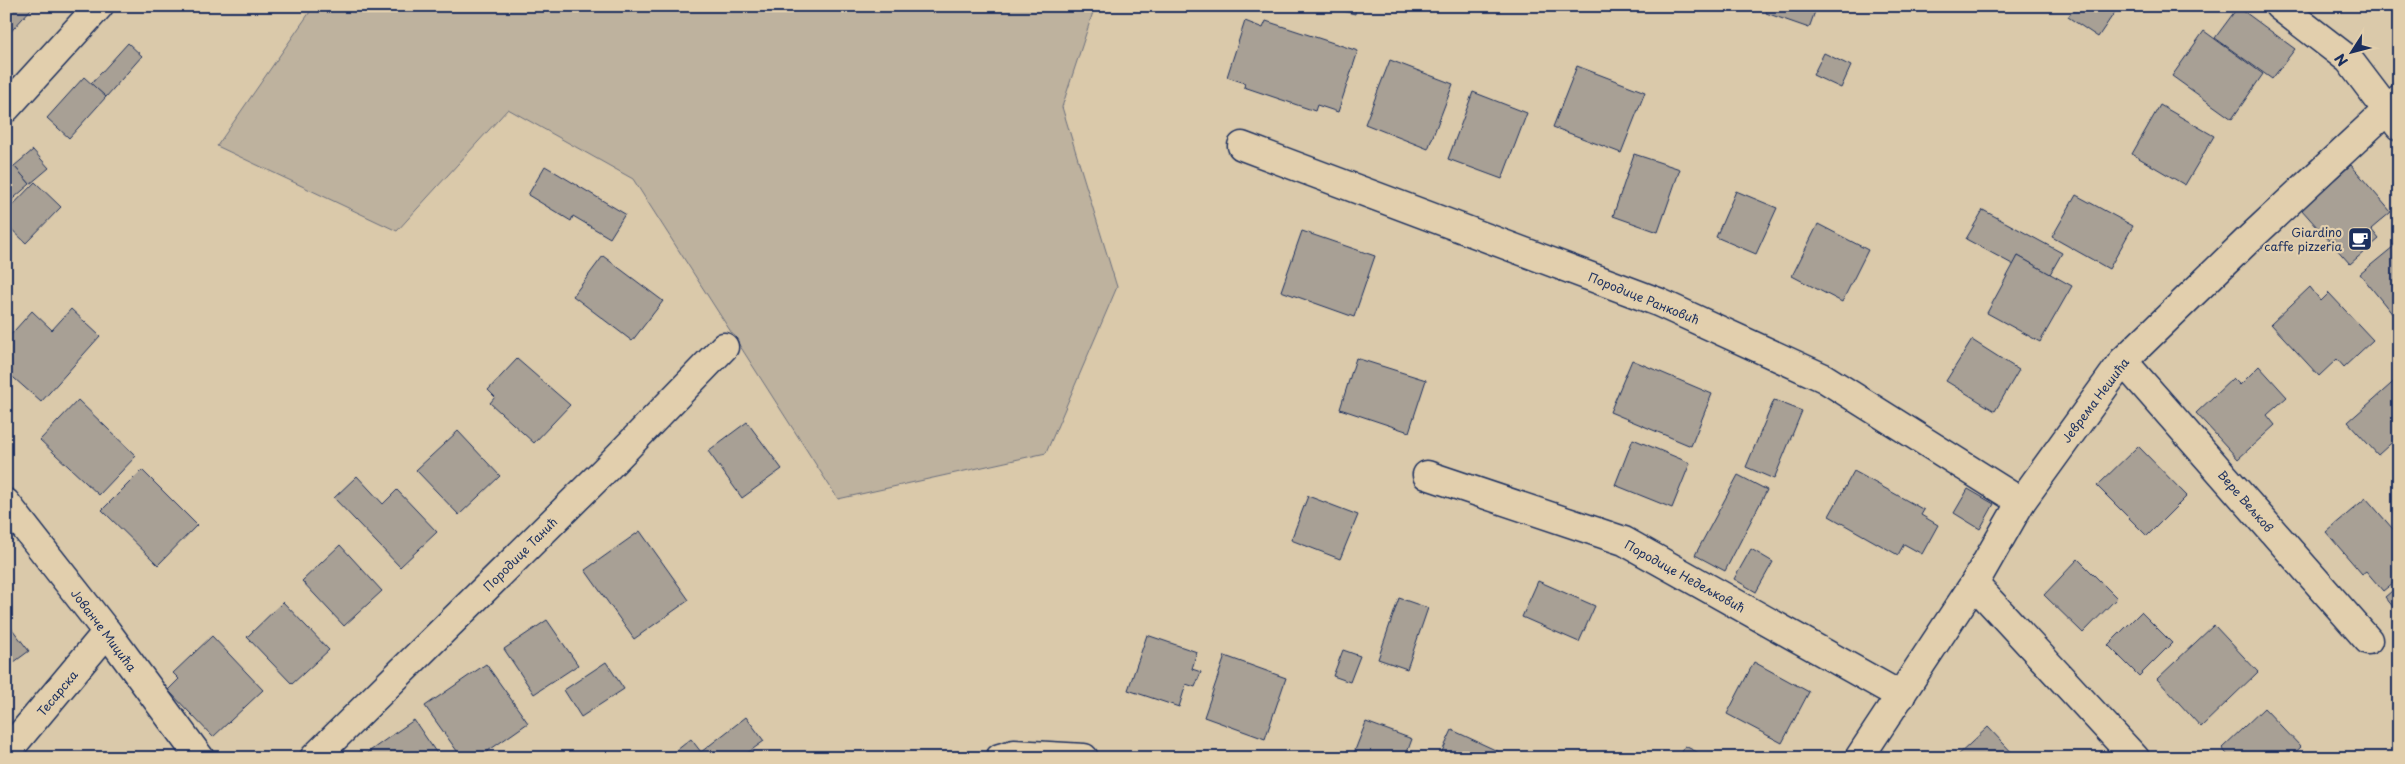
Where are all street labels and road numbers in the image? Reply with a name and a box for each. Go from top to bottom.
street label: Породице Ранковић [1586,268,1702,328]
street label: Јеврема Нешића [2057,353,2133,446]
street label: Вере Вељков [2214,466,2278,536]
street label: Породице Танић [479,513,561,595]
street label: Породице Недељковић [1622,535,1748,617]
street label: Јованче Мицића [67,585,141,675]
street label: Тесарска [32,666,82,720]

